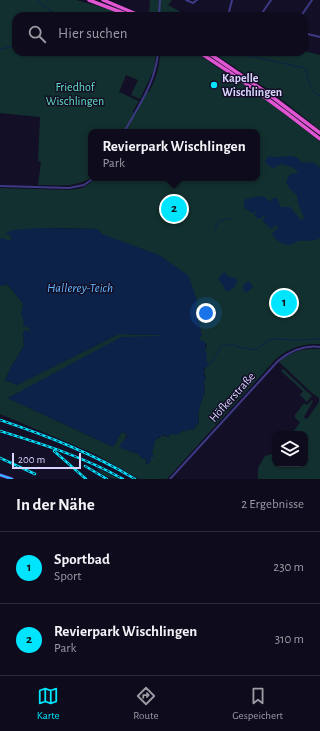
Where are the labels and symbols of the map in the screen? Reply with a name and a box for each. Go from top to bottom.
place label: Kapelle Wischlingen [222,72,282,98]
marker: Kapelle Wischlingen [209,80,219,90]
park label: Friedhof Wischlingen [46,81,104,107]
pin: 2 [161,194,187,224]
water label: Hallerey-Teich [47,282,113,295]
pin: 1 [271,288,297,318]
your location [196,303,216,323]
street label: Höfkerstraße [207,370,257,424]
scale bar [12,451,81,470]

